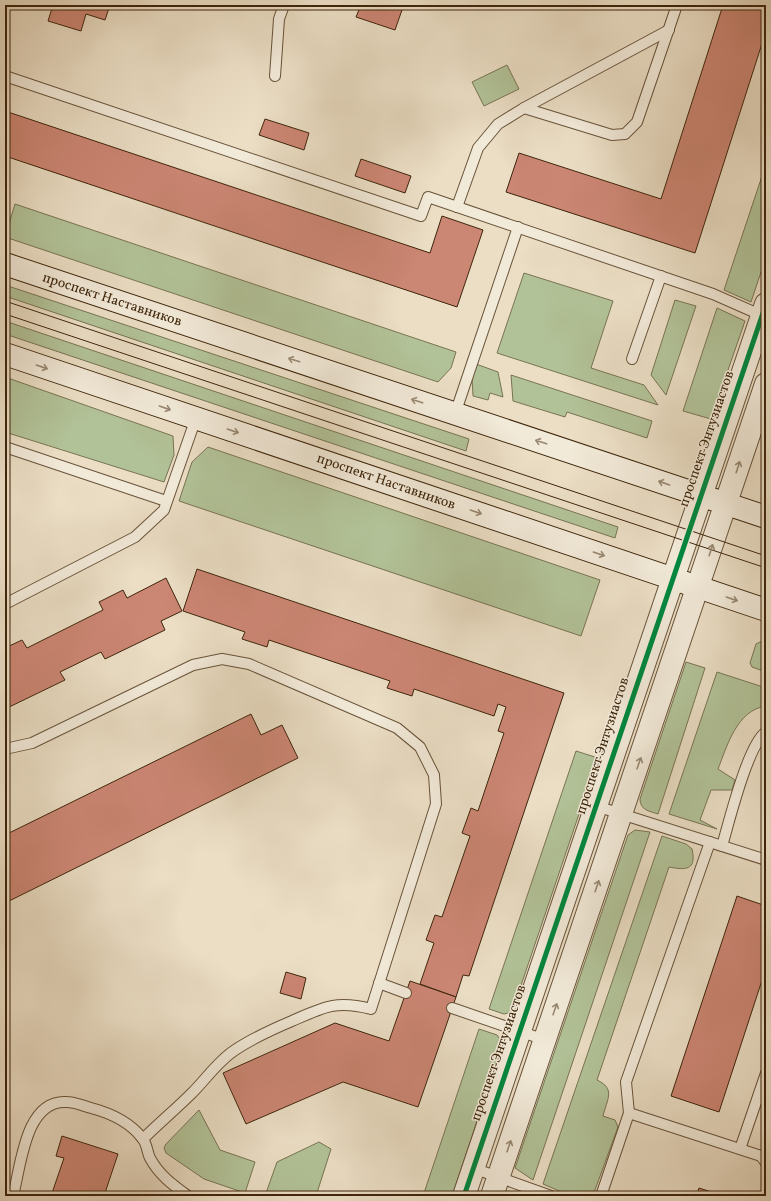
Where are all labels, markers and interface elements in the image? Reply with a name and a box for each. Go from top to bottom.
street label: проспект Наставников [40,268,184,332]
one-way arrow [288,356,301,363]
one-way arrow [36,363,48,371]
street label: проспект Энтузиастов [675,368,739,510]
one-way arrow [411,397,424,404]
one-way arrow [159,405,172,412]
one-way arrow [227,427,239,435]
one-way arrow [534,438,547,445]
street label: проспект Наставников [314,449,458,515]
one-way arrow [735,462,743,474]
one-way arrow [658,479,670,487]
one-way arrow [469,509,481,517]
one-way arrow [707,544,715,556]
one-way arrow [592,551,605,558]
one-way arrow [726,595,738,603]
street label: проспект Энтузиастов [572,675,634,817]
one-way arrow [636,757,643,770]
one-way arrow [594,881,602,893]
street label: проспект Энтузиастов [467,982,531,1124]
one-way arrow [552,1004,560,1016]
one-way arrow [506,1139,513,1152]

